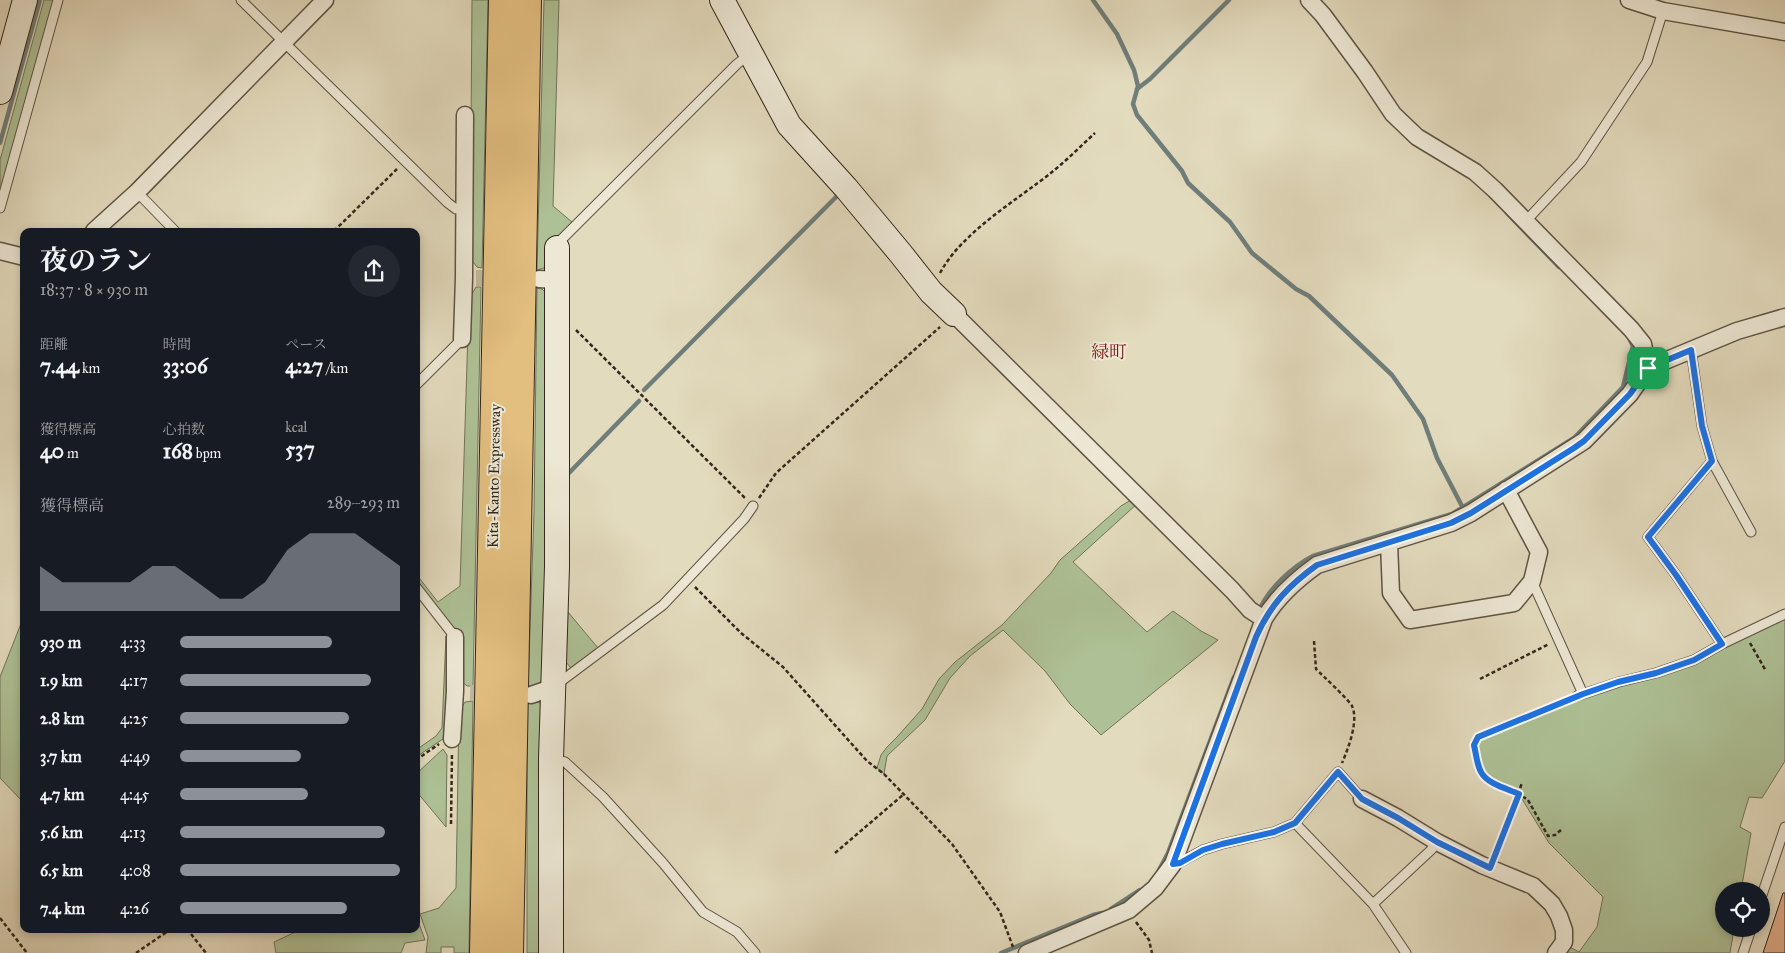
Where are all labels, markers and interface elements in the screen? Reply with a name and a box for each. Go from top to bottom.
text: 夜のラン [40,243,152,278]
button: share [348,245,400,297]
text: 18:37 · 8 × 930 m [40,280,148,299]
text: 距離 [40,336,68,353]
text: 時間 [163,336,191,353]
text: ペース [285,336,327,353]
district label: 緑町 [1091,341,1127,363]
pin [1627,347,1669,389]
text: 7.44 [40,353,79,379]
text: 33:06 [163,353,208,379]
text: 4:27 [285,353,323,379]
icon: arrive [1634,354,1662,382]
text: km [79,360,100,377]
text: /km [323,360,348,377]
street label: Kita-Kanto Expressway [484,403,504,548]
text: kcal [285,419,307,436]
text: 獲得標高 [40,421,96,438]
text: 心拍数 [163,421,205,438]
text: 537 [285,436,315,462]
text: 40 [40,438,64,464]
text: 168 [163,438,193,464]
text: m [64,445,79,462]
text: bpm [193,445,221,462]
text: 289–293 m [327,493,400,512]
text: 獲得標高 [40,496,104,515]
text: 930 m [40,633,81,652]
text: 4:33 [120,633,146,652]
text: 1.9 km [40,671,83,690]
text: 4:17 [120,671,148,690]
text: 2.8 km [40,709,84,728]
text: 4:25 [120,709,148,728]
text: 3.7 km [40,747,82,766]
text: 4:49 [120,747,150,766]
text: 4.7 km [40,785,85,804]
text: 4:45 [120,785,149,804]
text: 5.6 km [40,823,83,842]
text: 4:13 [120,823,146,842]
text: 6.5 km [40,861,83,880]
text: 4:08 [120,861,151,880]
map controls [1715,882,1770,937]
button: locate [1715,882,1770,937]
text: 7.4 km [40,899,85,918]
text: 4:26 [120,899,149,918]

